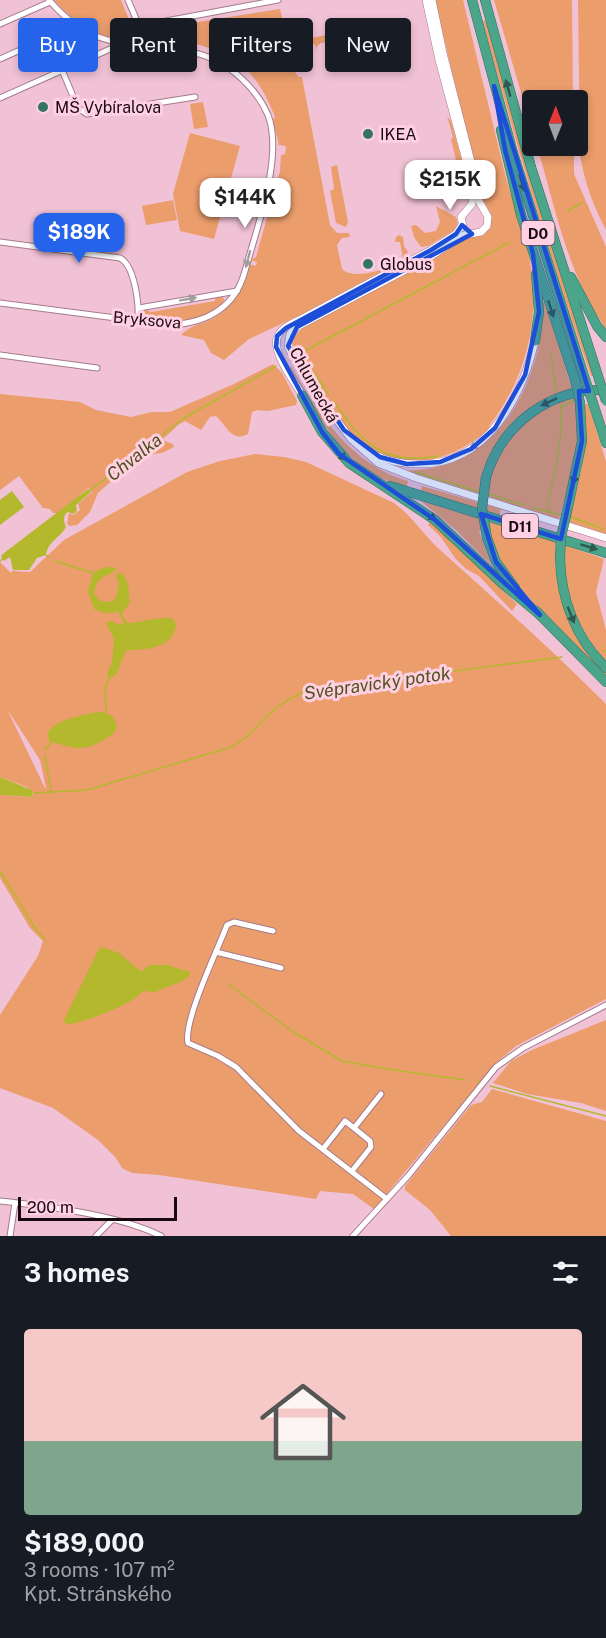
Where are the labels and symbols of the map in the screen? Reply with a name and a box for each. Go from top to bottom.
one-way arrow [503,79,513,97]
north arrow [522,90,588,156]
place label: MŠ Vybíralova [55,97,161,117]
marker: MŠ Vybíralova [36,100,50,114]
place label: IKEA [380,125,417,144]
marker: IKEA [361,127,375,141]
pin: $215K [408,160,492,211]
one-way arrow [518,174,527,192]
pin: $144K [203,178,287,229]
pin: $189K [37,213,121,264]
road number: D0 [522,221,554,245]
one-way arrow [243,249,253,268]
place label: Globus [380,255,432,274]
marker: Globus [361,257,375,271]
one-way arrow [179,295,198,304]
one-way arrow [547,300,557,318]
street label: Bryksova [112,308,182,332]
street label: Chlumecká [285,344,343,426]
one-way arrow [540,397,558,407]
water label: Chvalka [102,429,166,485]
one-way arrow [469,438,484,450]
one-way arrow [333,446,347,460]
one-way arrow [570,467,580,486]
one-way arrow [421,509,436,521]
road number: D11 [502,514,538,538]
one-way arrow [580,543,598,553]
one-way arrow [566,606,576,624]
water label: Svépravický potok [302,662,452,704]
scale bar [18,1194,177,1222]

